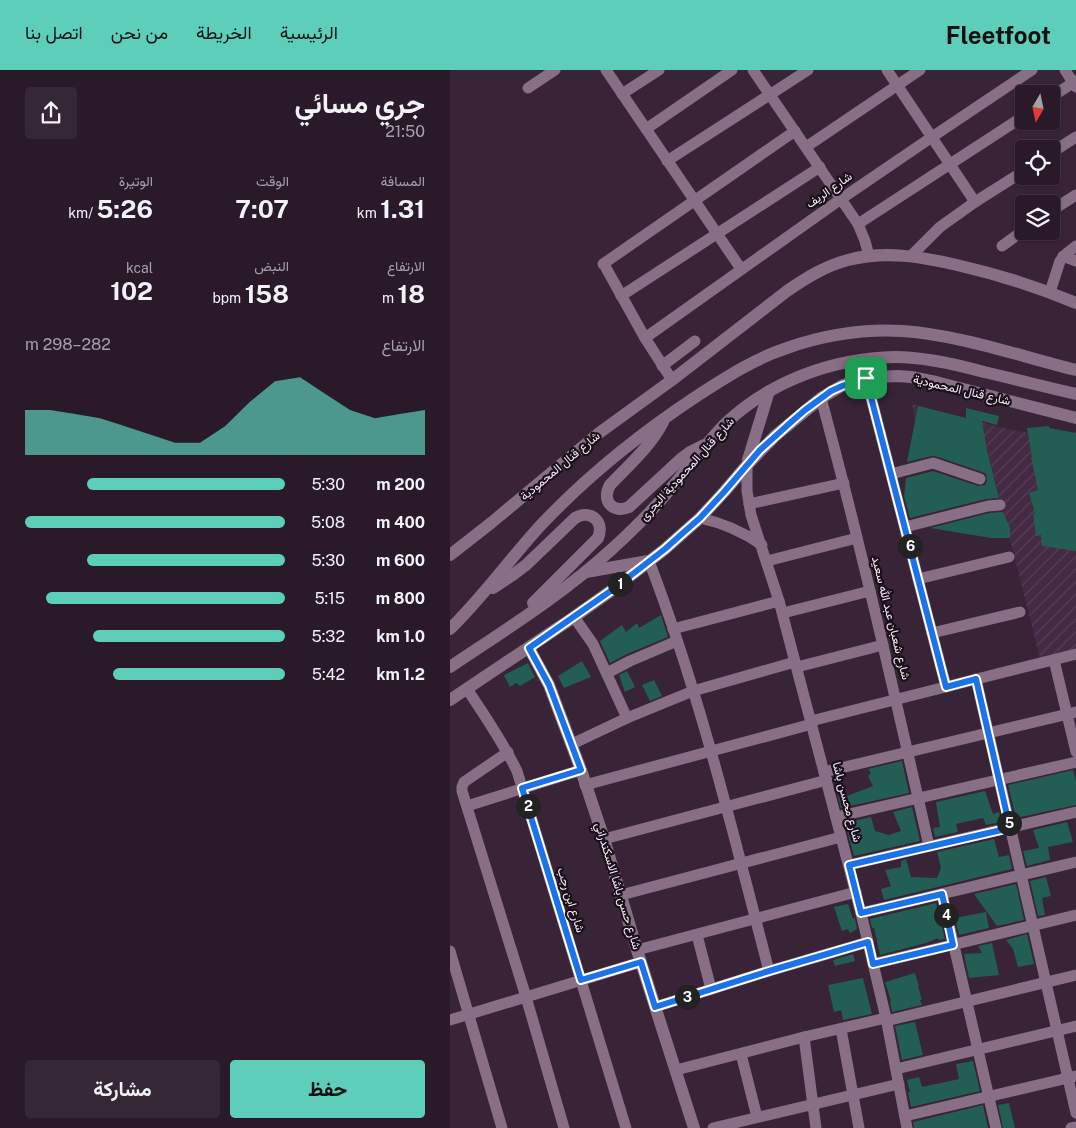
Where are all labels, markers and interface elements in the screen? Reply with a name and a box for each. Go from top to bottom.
text: Fleetfoot [946,21,1051,49]
text: اتصل بنا [25,22,83,43]
text: من نحن [111,22,168,43]
text: الخريطة [196,22,252,43]
text: الرئيسية [280,22,338,43]
north arrow [1015,85,1060,130]
map controls [1015,85,1060,240]
text: جري مسائي [294,86,425,119]
button: share [25,87,77,139]
text: 21:50 [385,122,425,141]
button: locate [1015,140,1060,185]
street label: شارع الريف [803,169,856,213]
text: الوتيرة [119,173,153,189]
text: الوقت [256,173,289,189]
text: المسافة [381,173,425,189]
text: 5:26 [96,194,153,224]
text: 7:07 [235,194,289,224]
text: 1.31 [380,194,425,224]
button: layers [1015,195,1060,240]
text: /km [68,205,96,221]
text: km [357,205,380,221]
text: النبض [254,258,289,274]
text: الارتفاع [387,258,425,274]
text: kcal [126,260,153,276]
text: 102 [110,276,153,306]
text: 158 [245,279,289,309]
text: 18 [398,279,425,309]
text: bpm [212,290,245,306]
text: m [382,290,398,306]
text: 282–298 m [25,335,111,354]
text: الارتفاع [382,336,425,355]
pin [845,357,887,399]
icon: arrive [852,364,880,392]
street label: شارع قنال المحمودية [911,372,1012,410]
street label: شارع قنال المحمودية البحرى [637,414,739,525]
street label: شارع قنال المحمودية [517,429,604,505]
text: 5:30 [311,475,345,494]
text: 200 m [376,475,425,494]
text: 5:08 [311,513,345,532]
text: 400 m [376,513,425,532]
pin: 6 [898,534,922,558]
text: 6 [906,538,915,554]
text: 5:30 [311,551,345,570]
text: 600 m [376,551,425,570]
street label: شارع شعبان عبد الله سعيد [867,555,913,682]
pin: 1 [608,572,632,596]
text: 1 [618,576,624,592]
text: 5:15 [314,589,345,608]
text: 800 m [376,589,425,608]
text: 5:32 [312,627,345,646]
text: 1.0 km [376,627,425,646]
text: 5:42 [312,665,345,684]
text: 1.2 km [376,665,425,684]
street label: شارع محسن باشا [828,760,864,844]
pin: 2 [516,794,540,818]
text: 2 [524,798,533,814]
pin: 5 [996,810,1022,836]
text: 5 [1005,815,1014,831]
street label: شارع حسن باشا الاسكندراني [589,821,644,952]
street label: شارع ابن رجب [553,866,588,935]
pin: 4 [934,902,958,928]
text: 4 [942,907,951,923]
pin: 3 [674,984,700,1010]
text: 3 [683,989,692,1005]
button: مشاركة [25,1060,220,1118]
button: حفظ [230,1060,425,1118]

